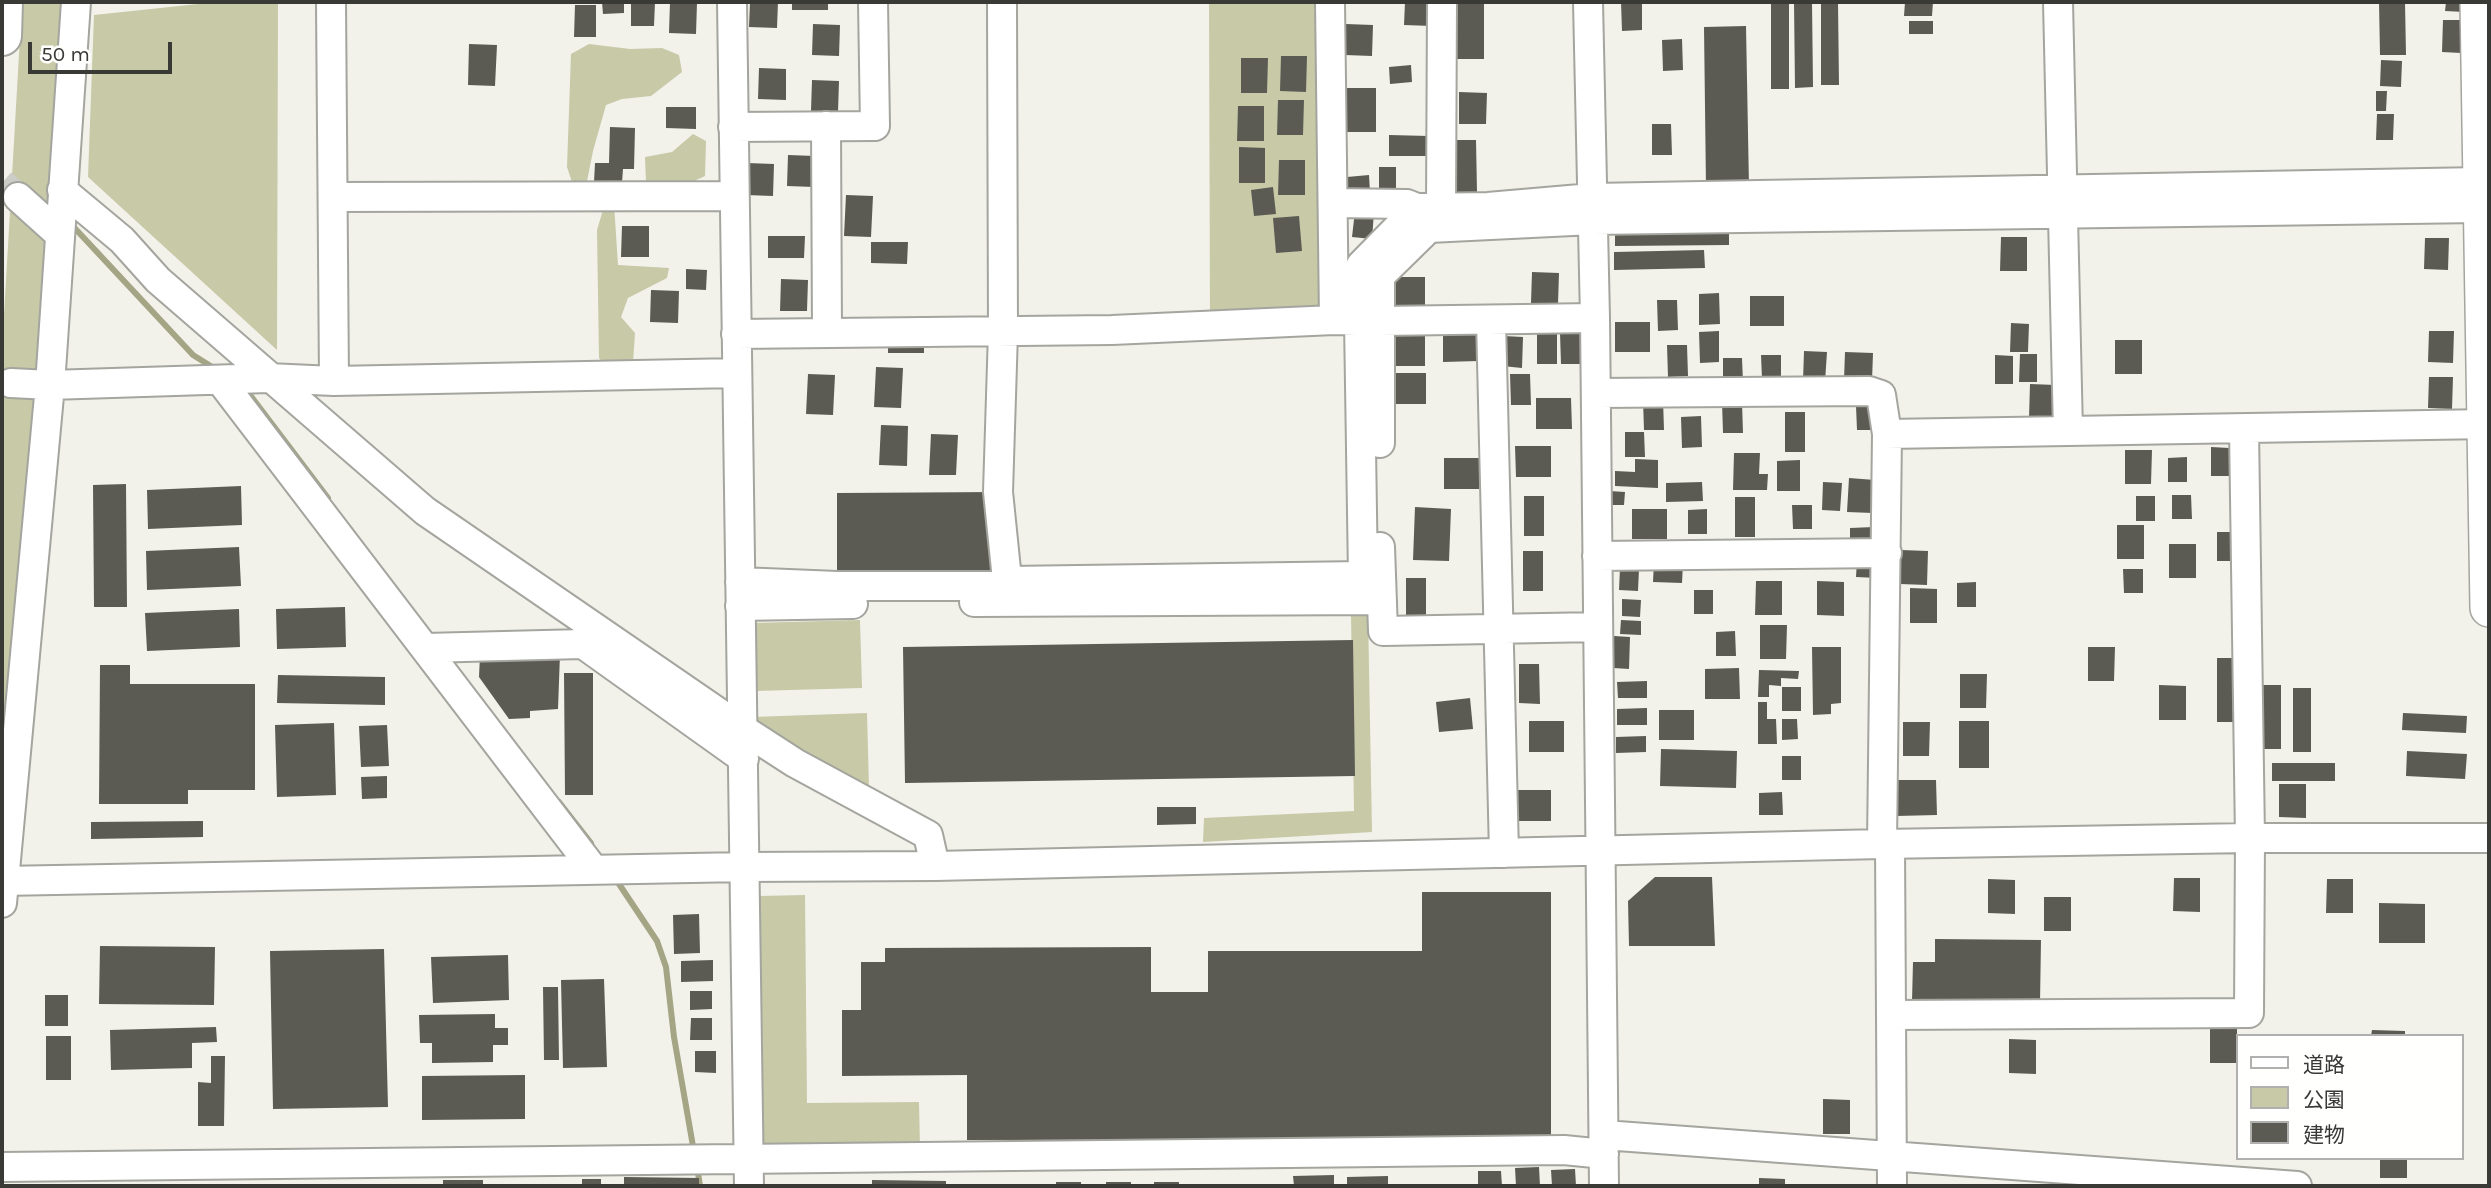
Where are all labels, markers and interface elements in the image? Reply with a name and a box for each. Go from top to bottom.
scale bar [32,28,175,72]
text: 50 m [41,42,90,66]
legend [2236,1034,2463,1160]
text: 道路 [2303,1053,2345,1077]
text: 公園 [2303,1088,2345,1112]
text: 建物 [2303,1123,2345,1147]

